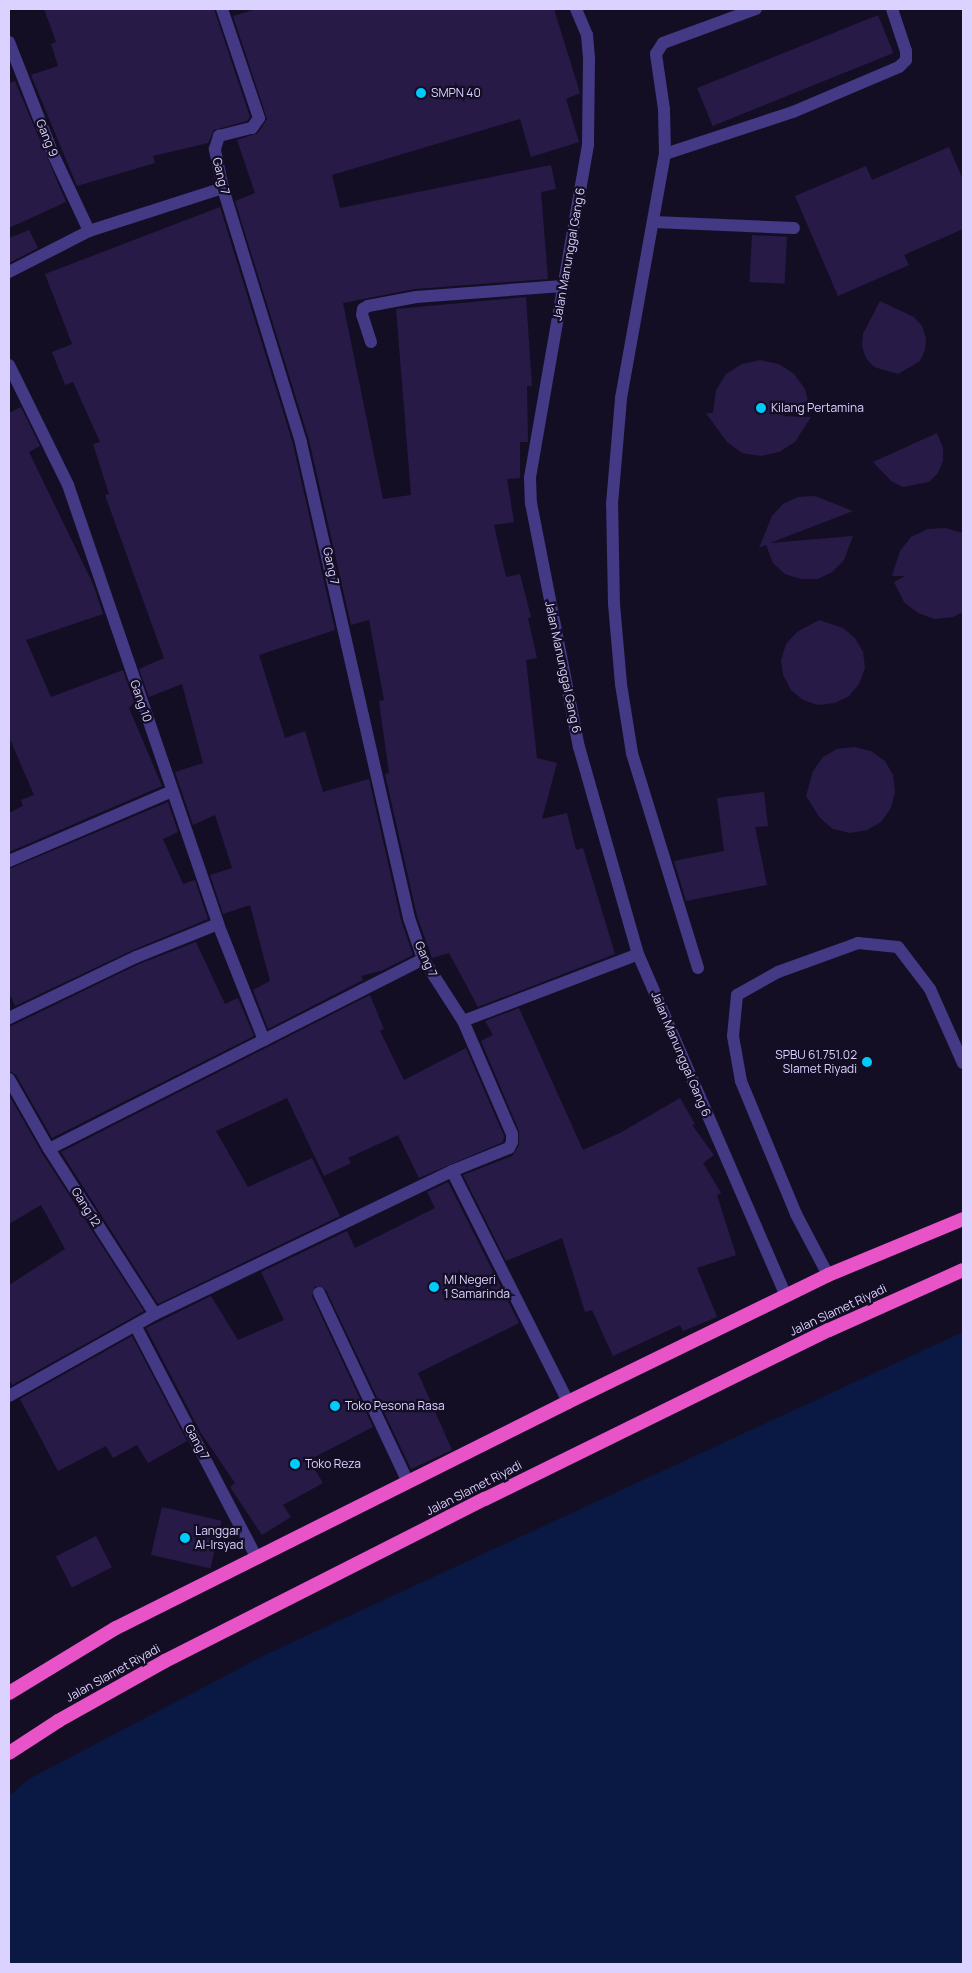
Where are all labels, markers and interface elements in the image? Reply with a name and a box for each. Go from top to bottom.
place label: SMPN 40 [431,86,481,100]
marker: SMPN 40 [415,87,427,99]
street label: Gang 9 [33,117,61,159]
street label: Gang 7 [209,156,233,196]
street label: Jalan Manunggal Gang 6 [550,186,588,322]
place label: Kilang Pertamina [771,401,864,415]
marker: Kilang Pertamina [755,402,767,414]
street label: Gang 7 [320,546,342,586]
street label: Jalan Manunggal Gang 6 [542,600,584,734]
street label: Gang 10 [127,678,155,724]
street label: Gang 7 [412,939,440,979]
street label: Jalan Manunggal Gang 6 [648,989,714,1119]
place label: SPBU 61.751.02 Slamet Riyadi [775,1048,857,1076]
marker: SPBU 61.751.02 Slamet Riyadi [861,1056,873,1068]
street label: Gang 12 [68,1185,104,1229]
place label: MI Negeri 1 Samarinda [444,1273,510,1301]
marker: MI Negeri 1 Samarinda [428,1281,440,1293]
street label: Jalan Slamet Riyadi [787,1281,889,1339]
place label: Toko Pesona Rasa [345,1399,445,1413]
marker: Toko Pesona Rasa [329,1400,341,1412]
street label: Gang 7 [182,1422,212,1462]
place label: Toko Reza [305,1457,361,1471]
marker: Toko Reza [289,1458,301,1470]
street label: Jalan Slamet Riyadi [424,1458,524,1518]
place label: Langgar Al-Irsyad [195,1524,243,1552]
marker: Langgar Al-Irsyad [179,1532,191,1544]
street label: Jalan Slamet Riyadi [63,1641,163,1705]

